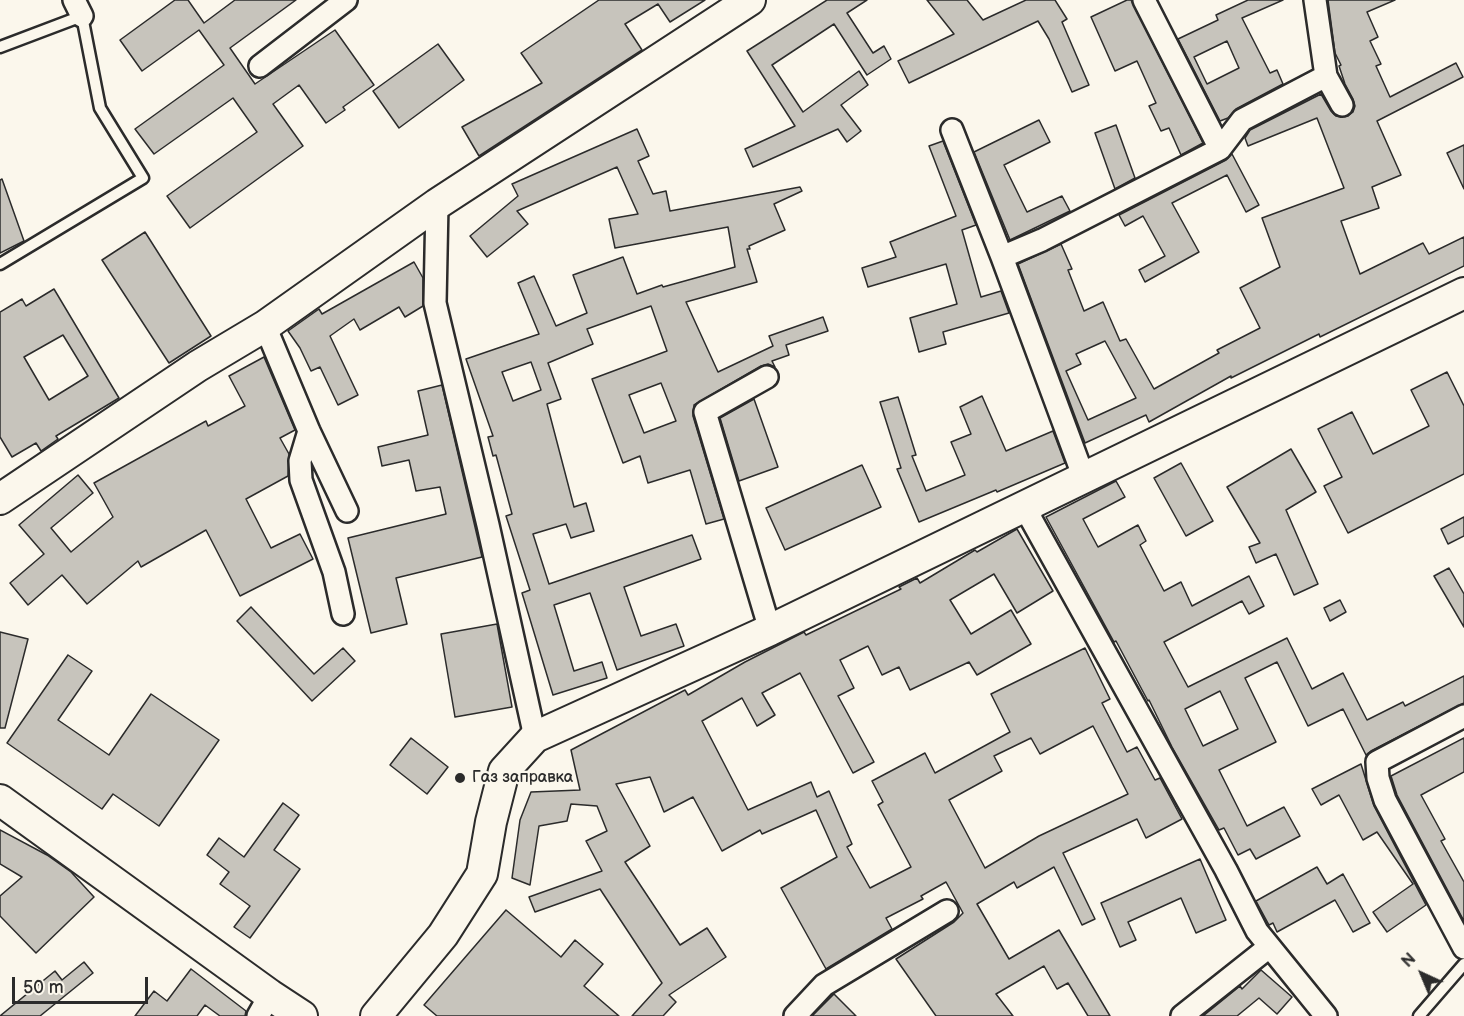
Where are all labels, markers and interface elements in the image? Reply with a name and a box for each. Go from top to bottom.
place label: Газ заправка [472,768,573,788]
marker: Газ заправка [453,771,467,785]
north arrow [1392,944,1452,1004]
text: N [1398,950,1420,972]
scale bar [15,965,152,1003]
text: 50 m [23,977,64,998]

